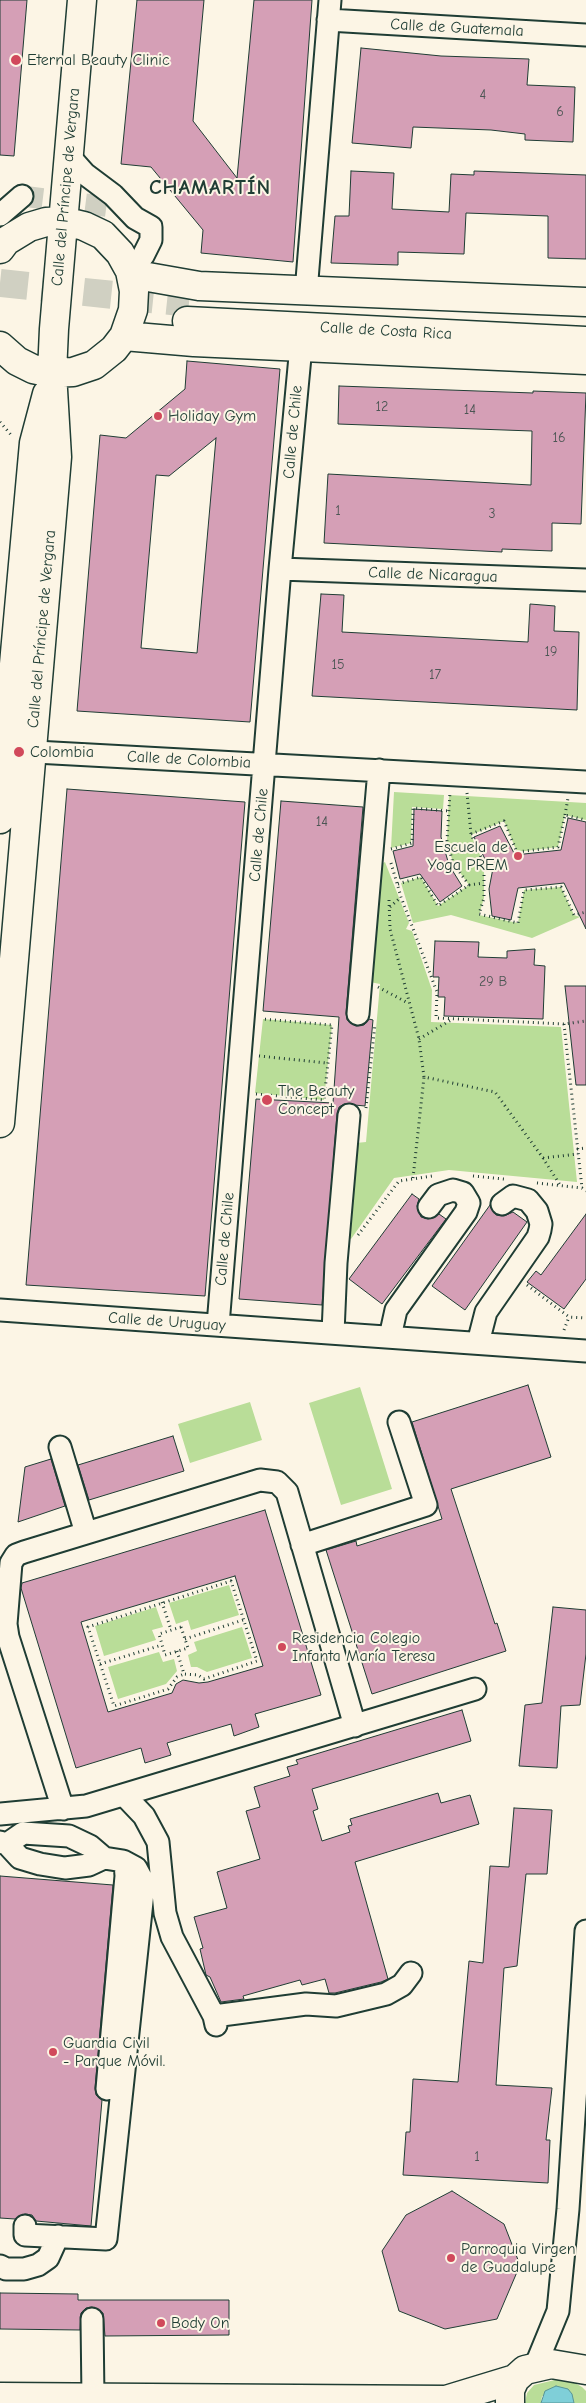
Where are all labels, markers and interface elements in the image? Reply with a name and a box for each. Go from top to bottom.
street label: Calle de Guatemala [390,15,524,41]
place label: Eternal Beauty Clinic [27,50,170,70]
marker: Eternal Beauty Clinic [9,53,23,67]
street label: Calle del Príncipe de Vergara [48,87,84,287]
house number: 4 [480,87,486,103]
house number: 6 [556,104,564,120]
district label: CHAMARTÍN [148,175,272,201]
street label: Calle de Costa Rica [320,318,452,344]
street label: Calle de Chile [279,384,307,480]
house number: 12 [376,399,388,415]
house number: 14 [464,402,476,418]
place label: Holiday Gym [168,406,256,426]
marker: Holiday Gym [152,410,164,422]
house number: 16 [552,430,566,446]
house number: 1 [335,503,341,519]
house number: 3 [488,506,496,522]
street label: Calle del Príncipe de Vergara [24,529,60,729]
street label: Calle de Nicaragua [368,563,498,587]
house number: 19 [545,644,557,660]
house number: 15 [331,657,345,673]
house number: 17 [429,667,441,683]
place label: Colombia [30,742,94,762]
marker: Colombia [12,745,26,759]
street label: Calle de Colombia [126,747,252,773]
street label: Calle de Chile [245,787,273,883]
house number: 14 [316,814,328,830]
place label: Escuela de Yoga PREM [427,837,508,875]
marker: Escuela de Yoga PREM [512,850,524,862]
house number: 29 B [479,974,507,990]
place label: The Beauty Concept [278,1081,354,1119]
marker: The Beauty Concept [260,1093,274,1107]
street label: Calle de Chile [211,1191,239,1287]
street label: Calle de Uruguay [108,1308,226,1336]
place label: Residencia Colegio Infanta María Teresa [292,1628,435,1666]
marker: Residencia Colegio Infanta María Teresa [276,1641,288,1653]
place label: Guardia Civil - Parque Móvil. [63,2033,165,2071]
marker: Guardia Civil - Parque Móvil. [47,2046,59,2058]
house number: 1 [474,2149,480,2165]
place label: Parroquia Virgen de Guadalupe [461,2239,576,2277]
marker: Parroquia Virgen de Guadalupe [445,2252,457,2264]
place label: Body On [171,2313,229,2333]
marker: Body On [155,2317,167,2329]

